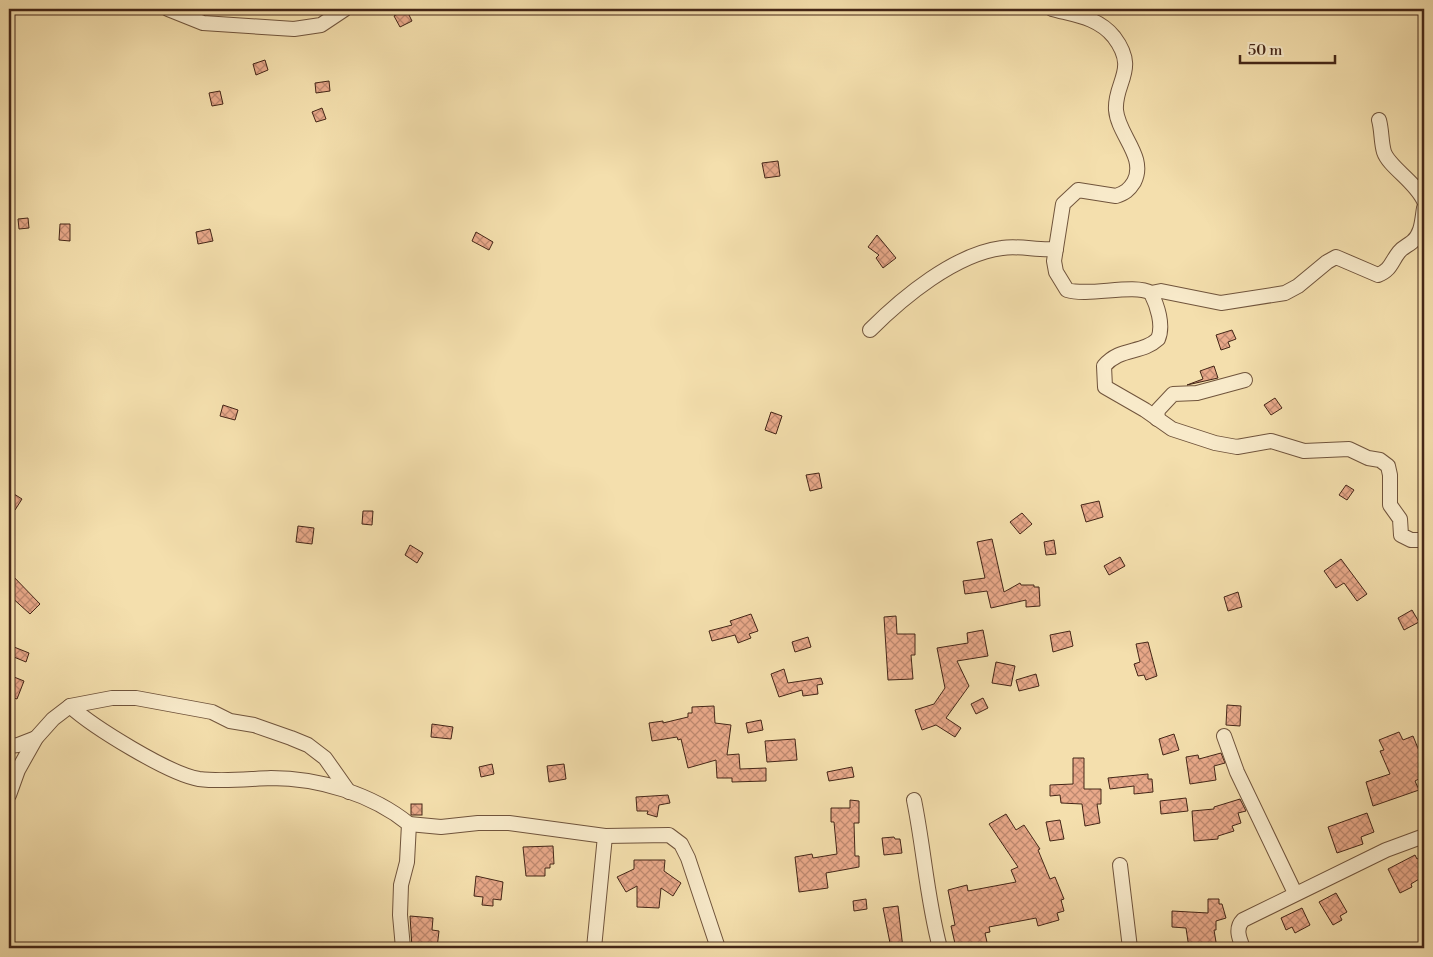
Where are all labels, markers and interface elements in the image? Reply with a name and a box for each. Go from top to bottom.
scale bar [1240,32,1336,64]
text: 50 m [1248,41,1282,60]

